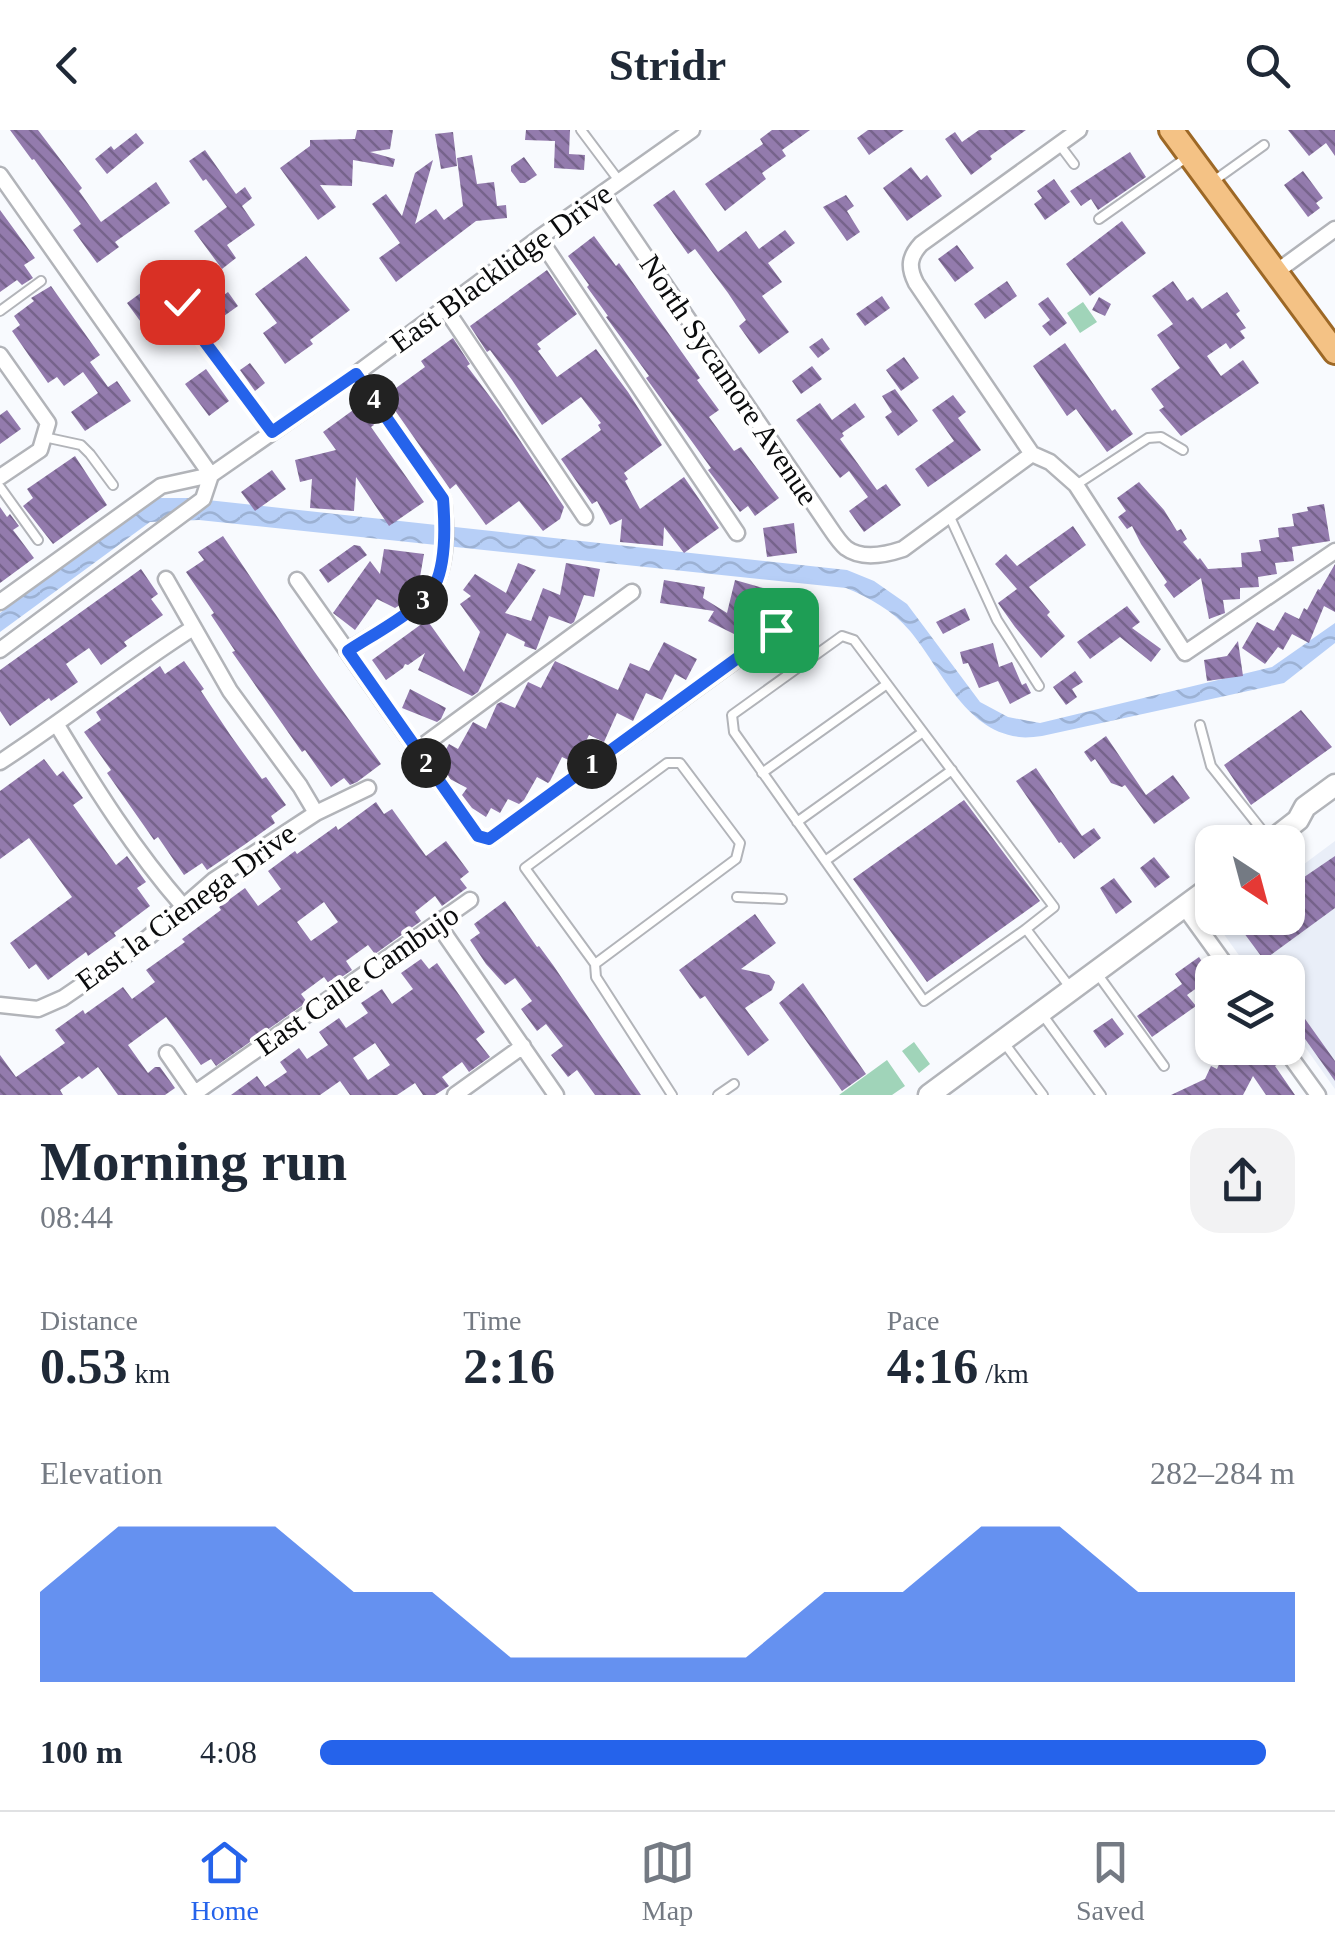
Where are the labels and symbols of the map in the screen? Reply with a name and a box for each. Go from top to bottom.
street label: East Blacklidge Drive [384,176,618,359]
street label: North Sycamore Avenue [633,248,825,511]
pin [140,260,225,345]
pin: 4 [349,374,399,424]
pin: 3 [398,575,448,625]
pin [734,588,819,673]
pin: 2 [401,738,451,788]
pin: 1 [567,739,617,789]
street label: East la Cienega Drive [70,816,302,997]
north arrow [1195,825,1305,935]
street label: East Calle Cambujo [249,897,464,1062]

